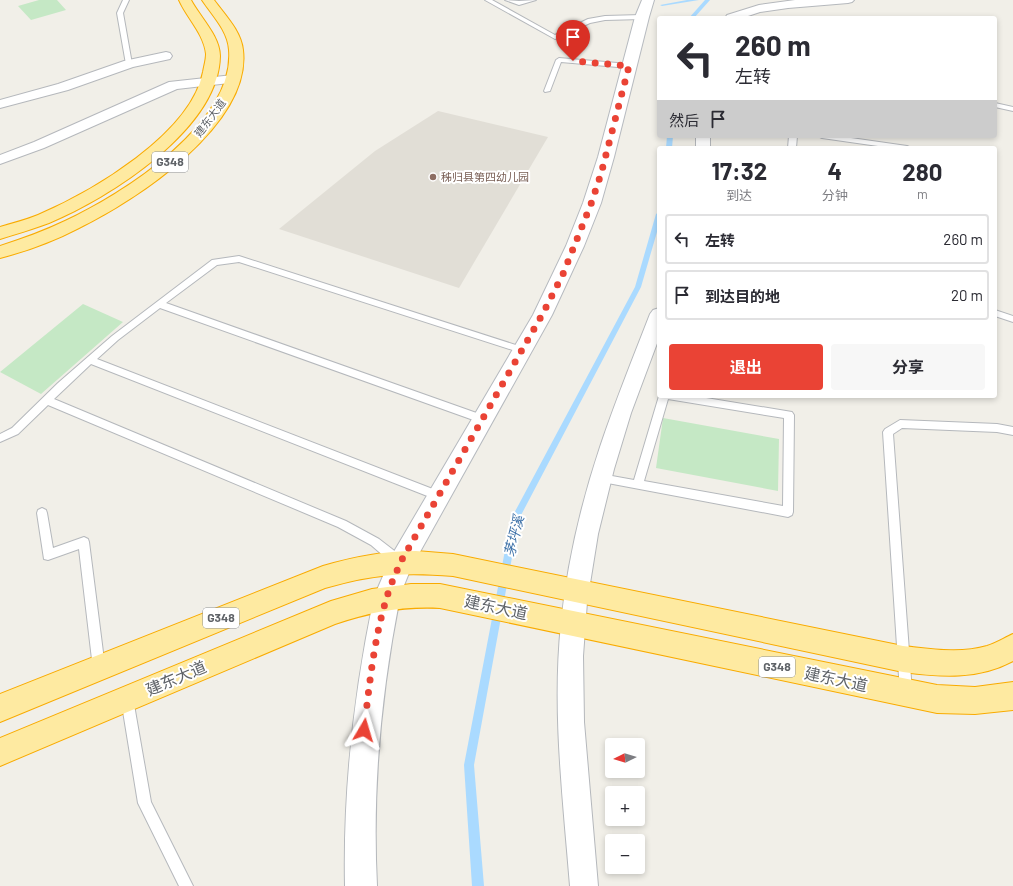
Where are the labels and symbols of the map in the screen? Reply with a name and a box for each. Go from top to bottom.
pin [556,20,590,61]
street label: 建东大道 [191,96,228,139]
road number: G348 [152,152,188,172]
place label: 秭归县第四幼儿园 [441,170,529,183]
marker: 秭归县第四幼儿园 [428,172,438,182]
water label: 茅坪溪 [500,512,527,558]
street label: 建东大道 [463,591,529,622]
road number: G348 [203,608,239,628]
street label: 建东大道 [143,656,209,699]
road number: G348 [759,657,795,677]
street label: 建东大道 [803,663,869,694]
position arrow [343,709,385,751]
north arrow [605,738,645,778]

